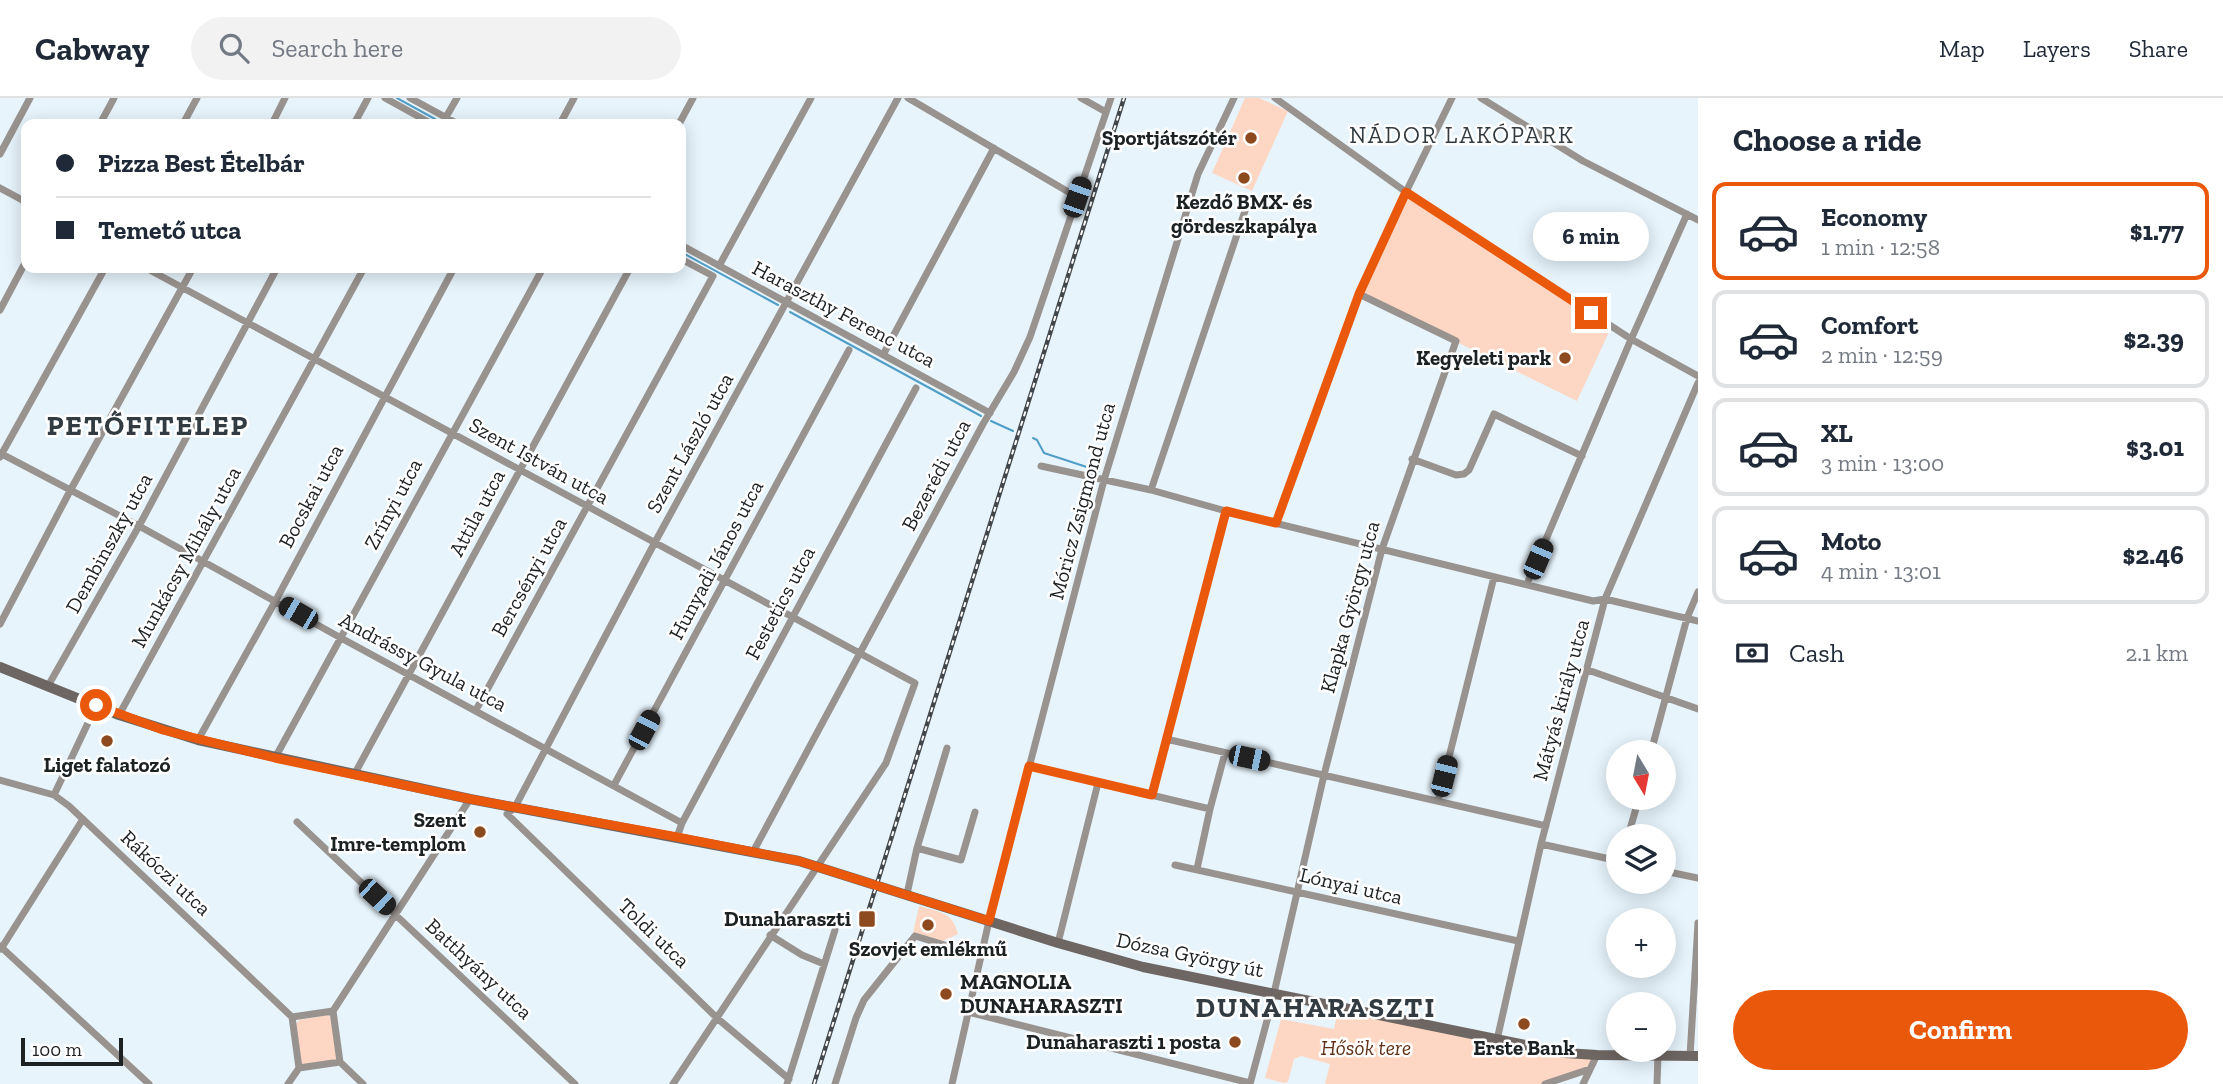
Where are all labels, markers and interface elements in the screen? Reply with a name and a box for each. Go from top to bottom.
search box [191,17,681,80]
text: Cabway [35,29,149,68]
icon: search [215,29,253,67]
text: Search here [271,32,403,64]
text: Map [1939,34,1985,63]
text: Layers [2023,34,2091,63]
text: Share [2129,34,2188,63]
district label: NÁDOR LAKÓPARK [1349,121,1575,149]
text: Choose a ride [1733,121,1921,159]
place label: Sportjátszótér [1102,125,1237,150]
marker: Sportjátszótér [1243,130,1259,146]
text: Pizza Best Ételbár [98,147,305,179]
marker: Kezdő BMX- és gördeszkapálya [1236,170,1252,186]
car [1061,174,1094,220]
place label: Kezdő BMX- és gördeszkapálya [1171,189,1317,238]
icon: car [1737,200,1800,263]
text: Economy [1821,201,1927,233]
callout: 6 min [1533,212,1649,260]
text: Temető utca [98,214,241,246]
text: $1.77 [2130,215,2184,247]
text: 6 min [1562,222,1620,250]
text: 1 min · 12:58 [1821,233,1940,261]
street label: Haraszthy Ferenc utca [749,255,940,372]
route end [1575,297,1607,329]
icon: car [1737,308,1800,371]
text: Comfort [1821,309,1918,341]
text: $2.39 [2124,323,2184,355]
text: 2 min · 12:59 [1821,341,1943,369]
place label: Kegyeleti park [1416,345,1551,370]
marker: Kegyeleti park [1557,350,1573,366]
street label: Szent László utca [641,368,738,517]
street label: Móricz Zsigmond utca [1043,400,1120,602]
district label: PETŐFITELEP [47,409,249,442]
street label: Szent István utca [465,412,613,509]
street label: Bezerédi utca [896,415,975,535]
icon: car [1737,416,1800,479]
text: XL [1821,417,1853,449]
text: $3.01 [2126,431,2184,463]
street label: Bocskai utca [273,440,348,552]
text: 3 min · 13:00 [1821,449,1944,477]
street label: Zrínyi utca [358,454,427,553]
street label: Munkácsy Mihály utca [125,462,246,652]
street label: Attila utca [443,465,510,560]
street label: Dembinszky utca [60,468,157,617]
street label: Hunyadi János utca [663,476,768,644]
street label: Bercsényi utca [486,513,572,641]
street label: Klapka György utca [1315,518,1385,696]
icon: car [1737,524,1800,587]
text: Moto [1821,525,1881,557]
car [1521,536,1556,582]
text: $2.46 [2123,539,2184,571]
street label: Festetics utca [739,542,820,664]
text: 4 min · 13:01 [1821,557,1941,585]
car [275,593,322,633]
street label: Andrássy Gyula utca [335,607,511,716]
street label: Mátyás király utca [1527,616,1594,784]
icon: cash [1733,634,1771,672]
text: Cash [1789,637,1844,669]
text: 2.1 km [2125,639,2188,667]
route start [80,689,112,721]
car [625,707,664,753]
marker: Liget falatozó [99,733,115,749]
north arrow [1606,740,1676,810]
map controls [1606,740,1676,1062]
car [1227,743,1272,773]
place label: Liget falatozó [43,752,171,777]
car [1429,753,1460,799]
place label: Szent Imre-templom [330,807,467,856]
marker: Szent Imre-templom [472,824,488,840]
button: layers [1606,824,1676,894]
street label: Rákóczi utca [116,825,217,921]
street label: Lónyai utca [1297,862,1405,909]
car [355,875,400,919]
street label: Toldi utca [613,893,695,973]
place label: Dunaharaszti [724,906,851,931]
button: + [1606,908,1676,978]
marker: Dunaharaszti [857,909,877,929]
street label: Batthyány utca [421,913,538,1024]
marker: Szovjet emlékmű [920,917,936,933]
street label: Dózsa György út [1114,927,1266,982]
place label: Szovjet emlékmű [849,936,1007,961]
place label: MAGNOLIA DUNAHARASZTI [960,969,1123,1018]
marker: MAGNOLIA DUNAHARASZTI [938,986,954,1002]
button: Confirm [1733,990,2188,1070]
district label: DUNAHARASZTI [1196,991,1436,1024]
button: − [1606,992,1676,1062]
marker: Erste Bank [1516,1016,1532,1032]
place label: Dunaharaszti 1 posta [1026,1029,1221,1054]
marker: Dunaharaszti 1 posta [1227,1034,1243,1050]
scale bar [21,1035,122,1067]
park label: Hősök tere [1321,1035,1411,1060]
place label: Erste Bank [1473,1035,1575,1060]
text: 100 m [32,1038,82,1061]

